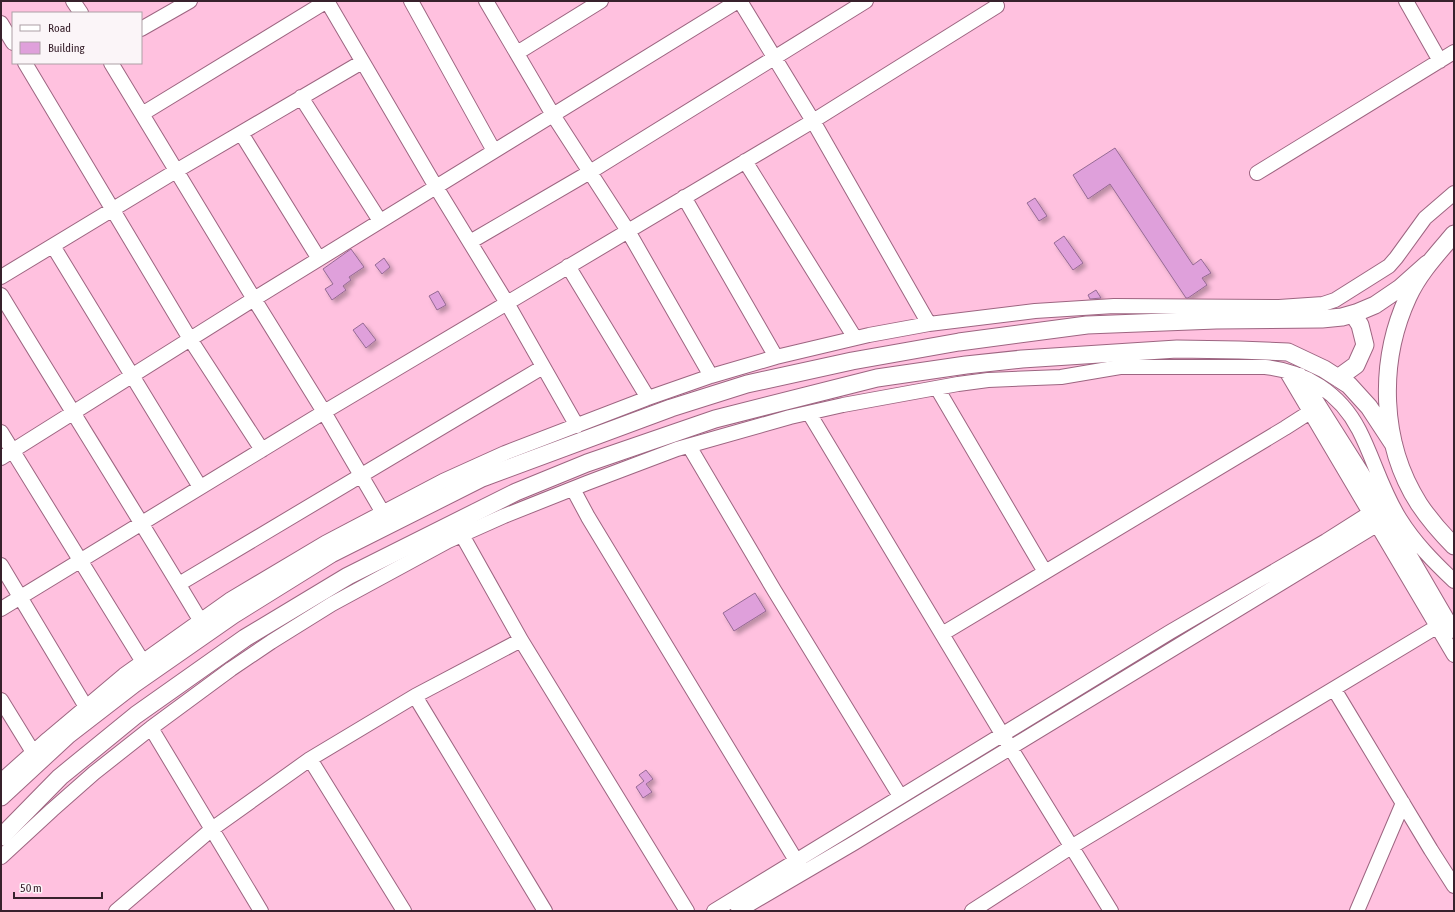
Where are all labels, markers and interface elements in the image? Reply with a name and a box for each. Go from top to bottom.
legend [12,12,142,64]
text: Road [48,21,71,35]
text: Building [48,41,86,55]
scale bar [14,874,102,900]
text: 50 m [20,881,42,895]

